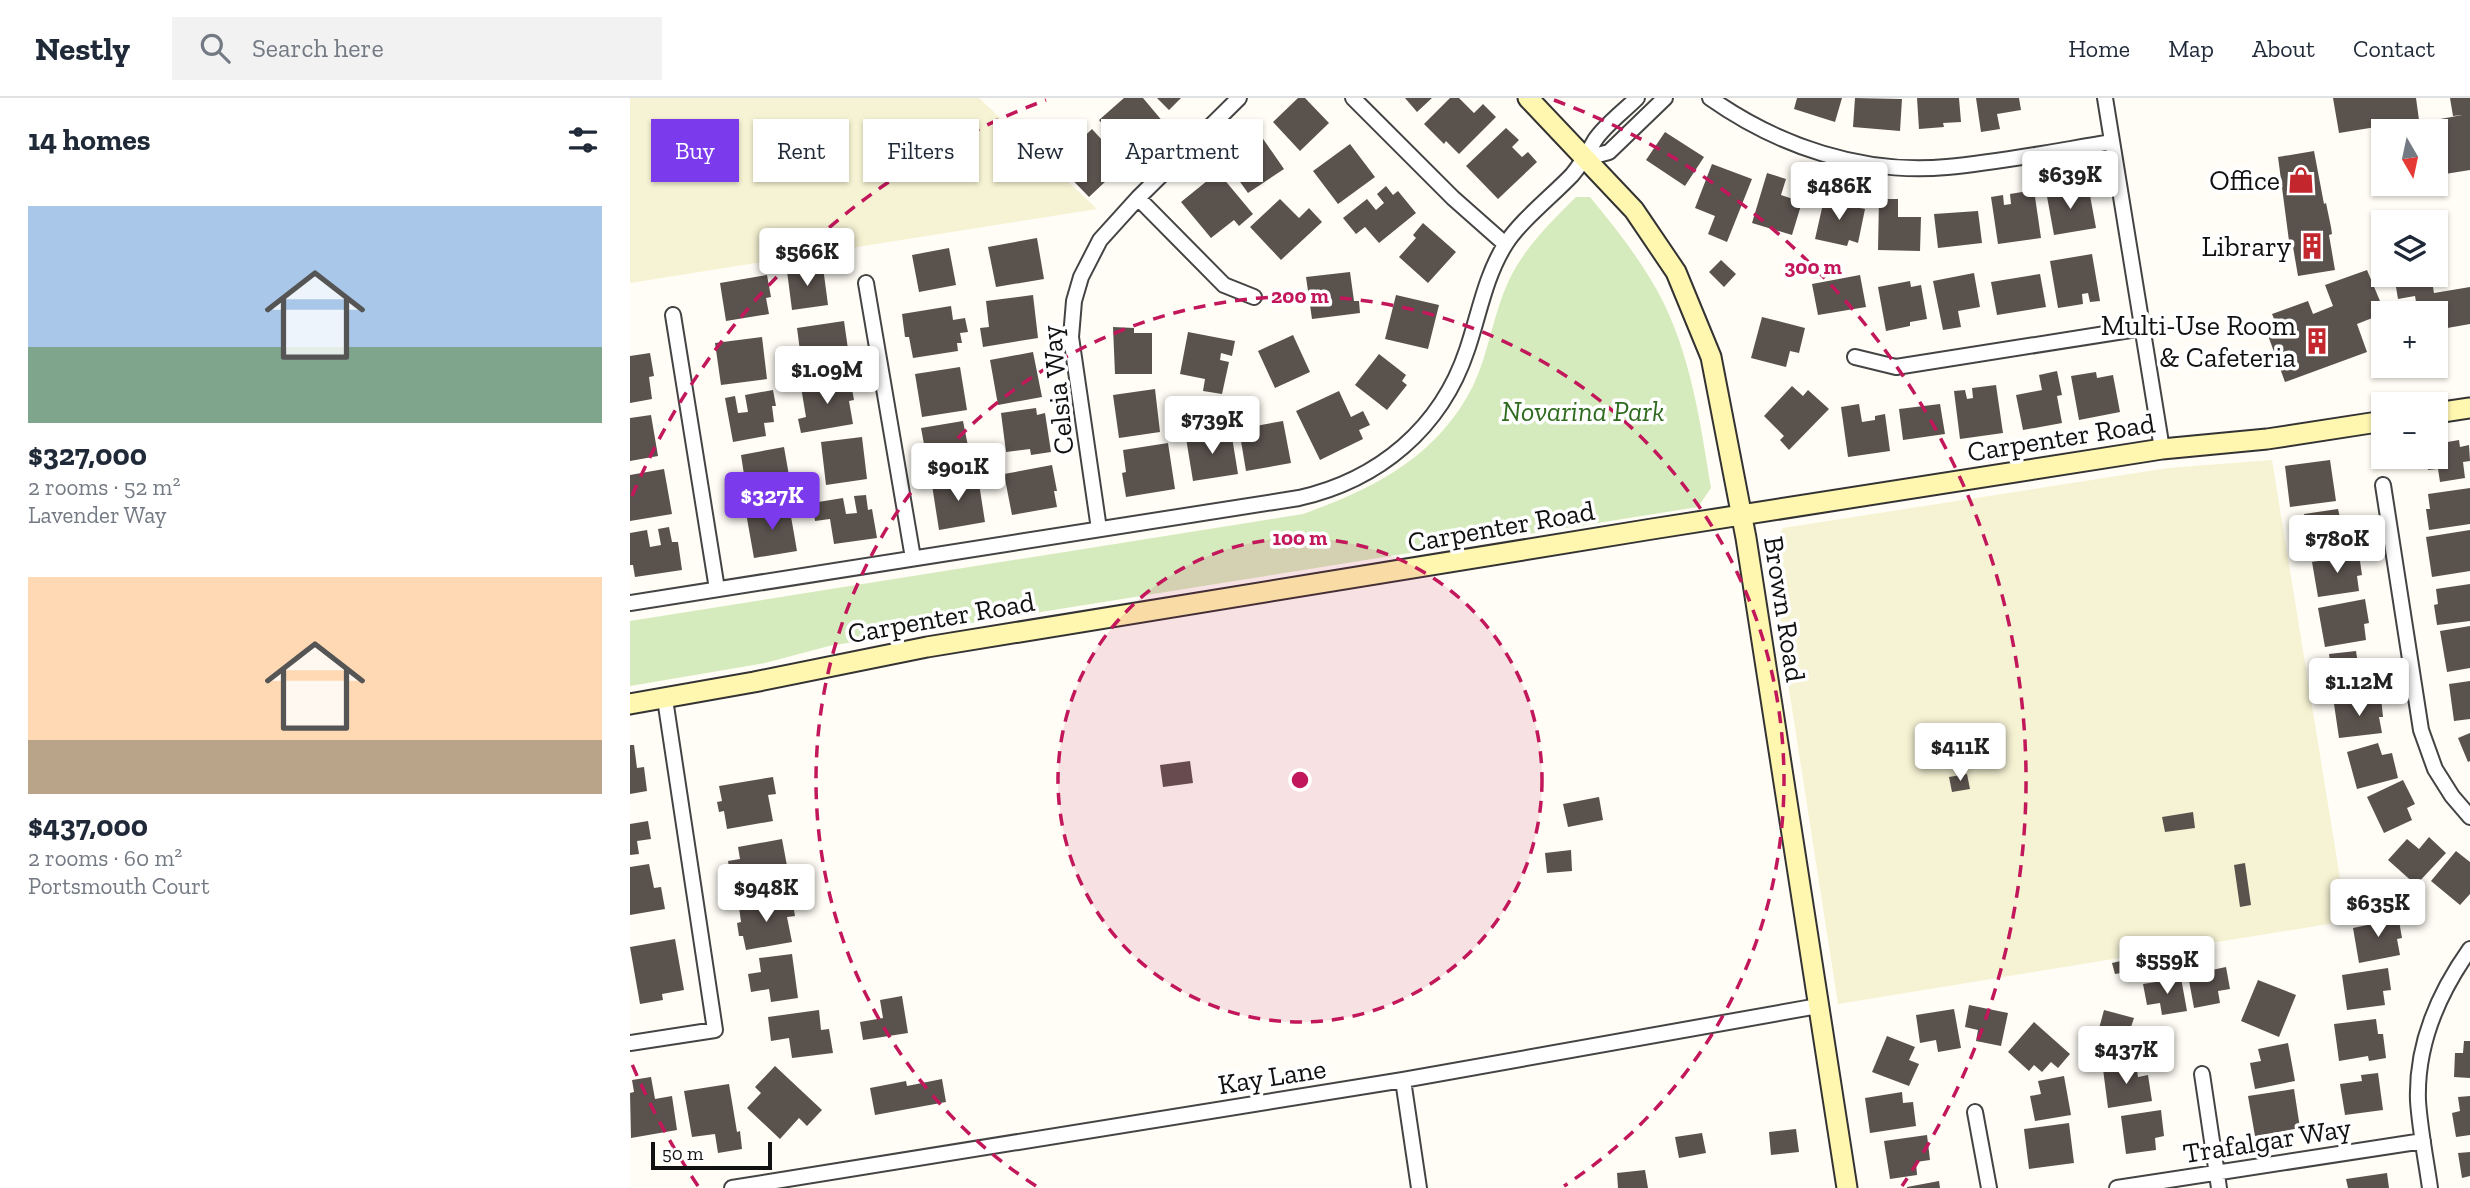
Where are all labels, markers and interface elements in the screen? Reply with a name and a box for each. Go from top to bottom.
search box [172,17,662,80]
text: Nestly [35,29,130,68]
icon: search [196,29,234,67]
text: Search here [252,32,384,64]
text: Home [2068,34,2130,63]
text: Map [2168,34,2214,63]
text: About [2252,34,2315,63]
text: Contact [2353,34,2435,63]
chip: Buy [651,119,739,182]
chip: Rent [753,119,849,182]
chip: Filters [863,119,979,182]
chip: New [993,119,1087,182]
chip: Apartment [1101,119,1263,182]
north arrow [2371,119,2448,196]
map controls [2371,119,2448,469]
icon: filters [564,121,602,159]
text: 14 homes [28,122,151,158]
pin: $639K [2021,152,2119,211]
text: $639K [2038,160,2102,188]
pin: $486K [1790,162,1888,222]
place label: Office [2209,164,2280,197]
shop icon: Office [2286,165,2316,195]
text: $486K [1807,171,1871,199]
button: layers [2371,210,2448,287]
pin: $566K [758,228,856,288]
place label: Library [2202,230,2292,263]
building icon: Library [2297,231,2327,261]
text: $566K [775,237,839,265]
icon: home [252,252,378,378]
text: 300 m [1784,254,1842,279]
text: 200 m [1271,283,1329,308]
button: + [2371,301,2448,378]
place label: Multi-Use Room & Cafeteria [2101,309,2296,374]
street label: Celsia Way [1034,323,1081,456]
building icon: Multi-Use Room & Cafeteria [2302,326,2332,356]
pin: $1.09M [770,346,884,406]
text: $1.09M [791,355,863,383]
button: − [2371,392,2448,469]
park label: Novarina Park [1502,395,1664,428]
pin: $739K [1163,396,1261,456]
text: $739K [1181,405,1243,433]
street label: Carpenter Road [1965,406,2157,469]
text: $327,000 [28,437,147,473]
pin: $901K [909,444,1007,503]
text: $901K [927,452,989,480]
pin: $327K [723,472,821,532]
text: 2 rooms · 52 m² [28,473,180,501]
text: $327K [741,481,803,509]
street label: Carpenter Road [1405,494,1597,559]
text: Lavender Way [28,501,167,529]
pin: $780K [2288,516,2386,575]
text: $780K [2305,524,2369,552]
text: 100 m [1273,525,1328,550]
street label: Brown Road [1757,534,1812,684]
street label: Carpenter Road [845,585,1037,650]
icon: home [252,623,378,749]
pin: $1.12M [2302,658,2416,718]
text: $1.12M [2325,667,2393,695]
pin: $411K [1911,724,2009,783]
text: $411K [1931,732,1989,760]
centre of rings [1288,768,1312,792]
text: $437,000 [28,808,148,844]
text: 2 rooms · 60 m² [28,844,182,872]
pin: $948K [717,864,815,924]
text: Portsmouth Court [28,872,209,900]
text: $948K [734,873,798,901]
pin: $635K [2329,880,2427,939]
text: $635K [2346,888,2410,916]
pin: $559K [2118,936,2216,996]
text: $559K [2135,945,2199,973]
pin: $437K [2077,1026,2175,1086]
text: $437K [2094,1035,2158,1063]
street label: Kay Lane [1216,1052,1328,1101]
street label: Trafalgar Way [2181,1111,2354,1170]
scale bar [651,1139,772,1171]
text: 50 m [662,1142,703,1165]

